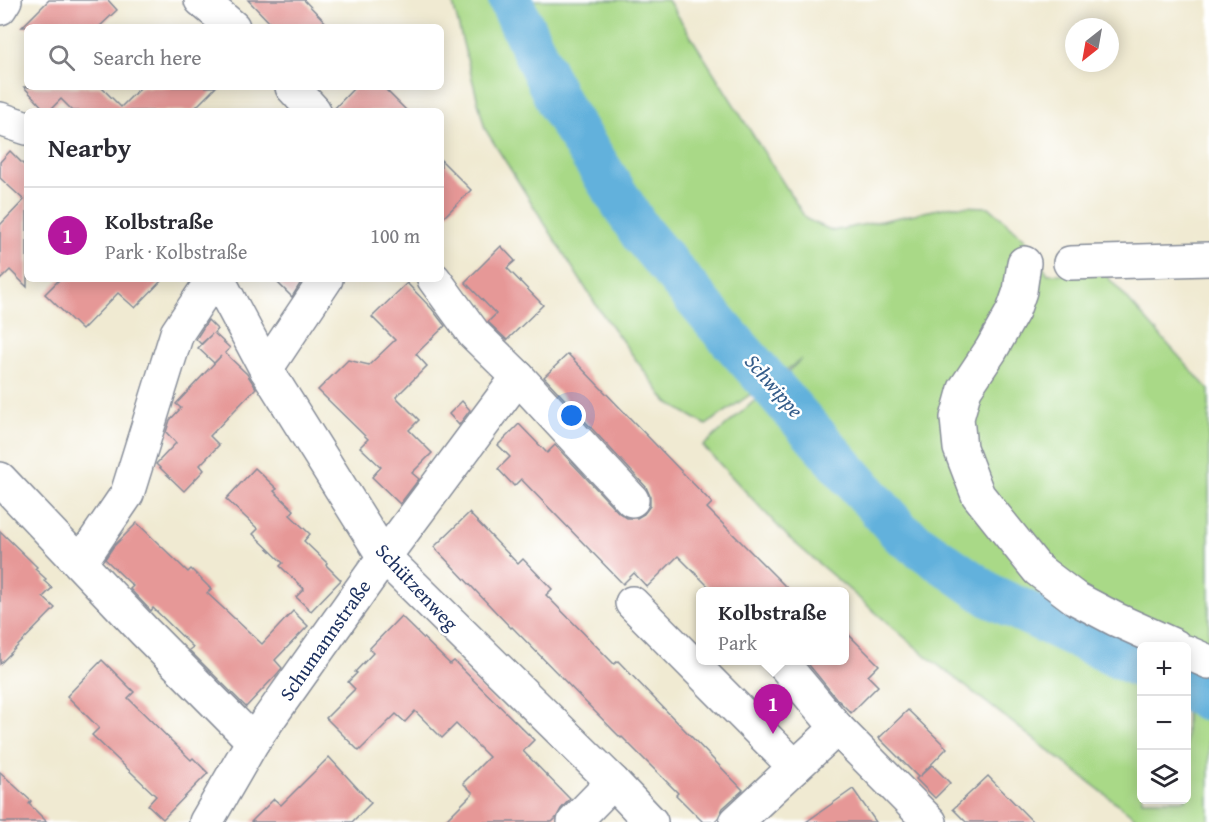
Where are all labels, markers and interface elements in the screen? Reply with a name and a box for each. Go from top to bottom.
north arrow [1065,18,1119,72]
search box [24,24,444,90]
icon: search [45,41,78,74]
text: Search here [93,41,202,73]
text: Nearby [48,128,131,167]
text: Kolbstraße [105,205,214,237]
text: 1 [62,221,73,250]
text: 100 m [370,221,420,250]
text: Park · Kolbstraße [105,237,247,266]
water label: Schwippe [738,347,811,424]
your location [557,401,586,430]
street label: Schützenweg [369,537,465,637]
street label: Schumannstraße [272,573,377,706]
popup [696,587,849,665]
text: Kolbstraße [718,596,827,628]
text: Park [718,628,757,657]
map controls [1137,642,1191,804]
button: + [1137,642,1191,696]
pin: 1 [754,684,792,734]
button: − [1137,696,1191,750]
button: layers [1137,750,1191,804]

